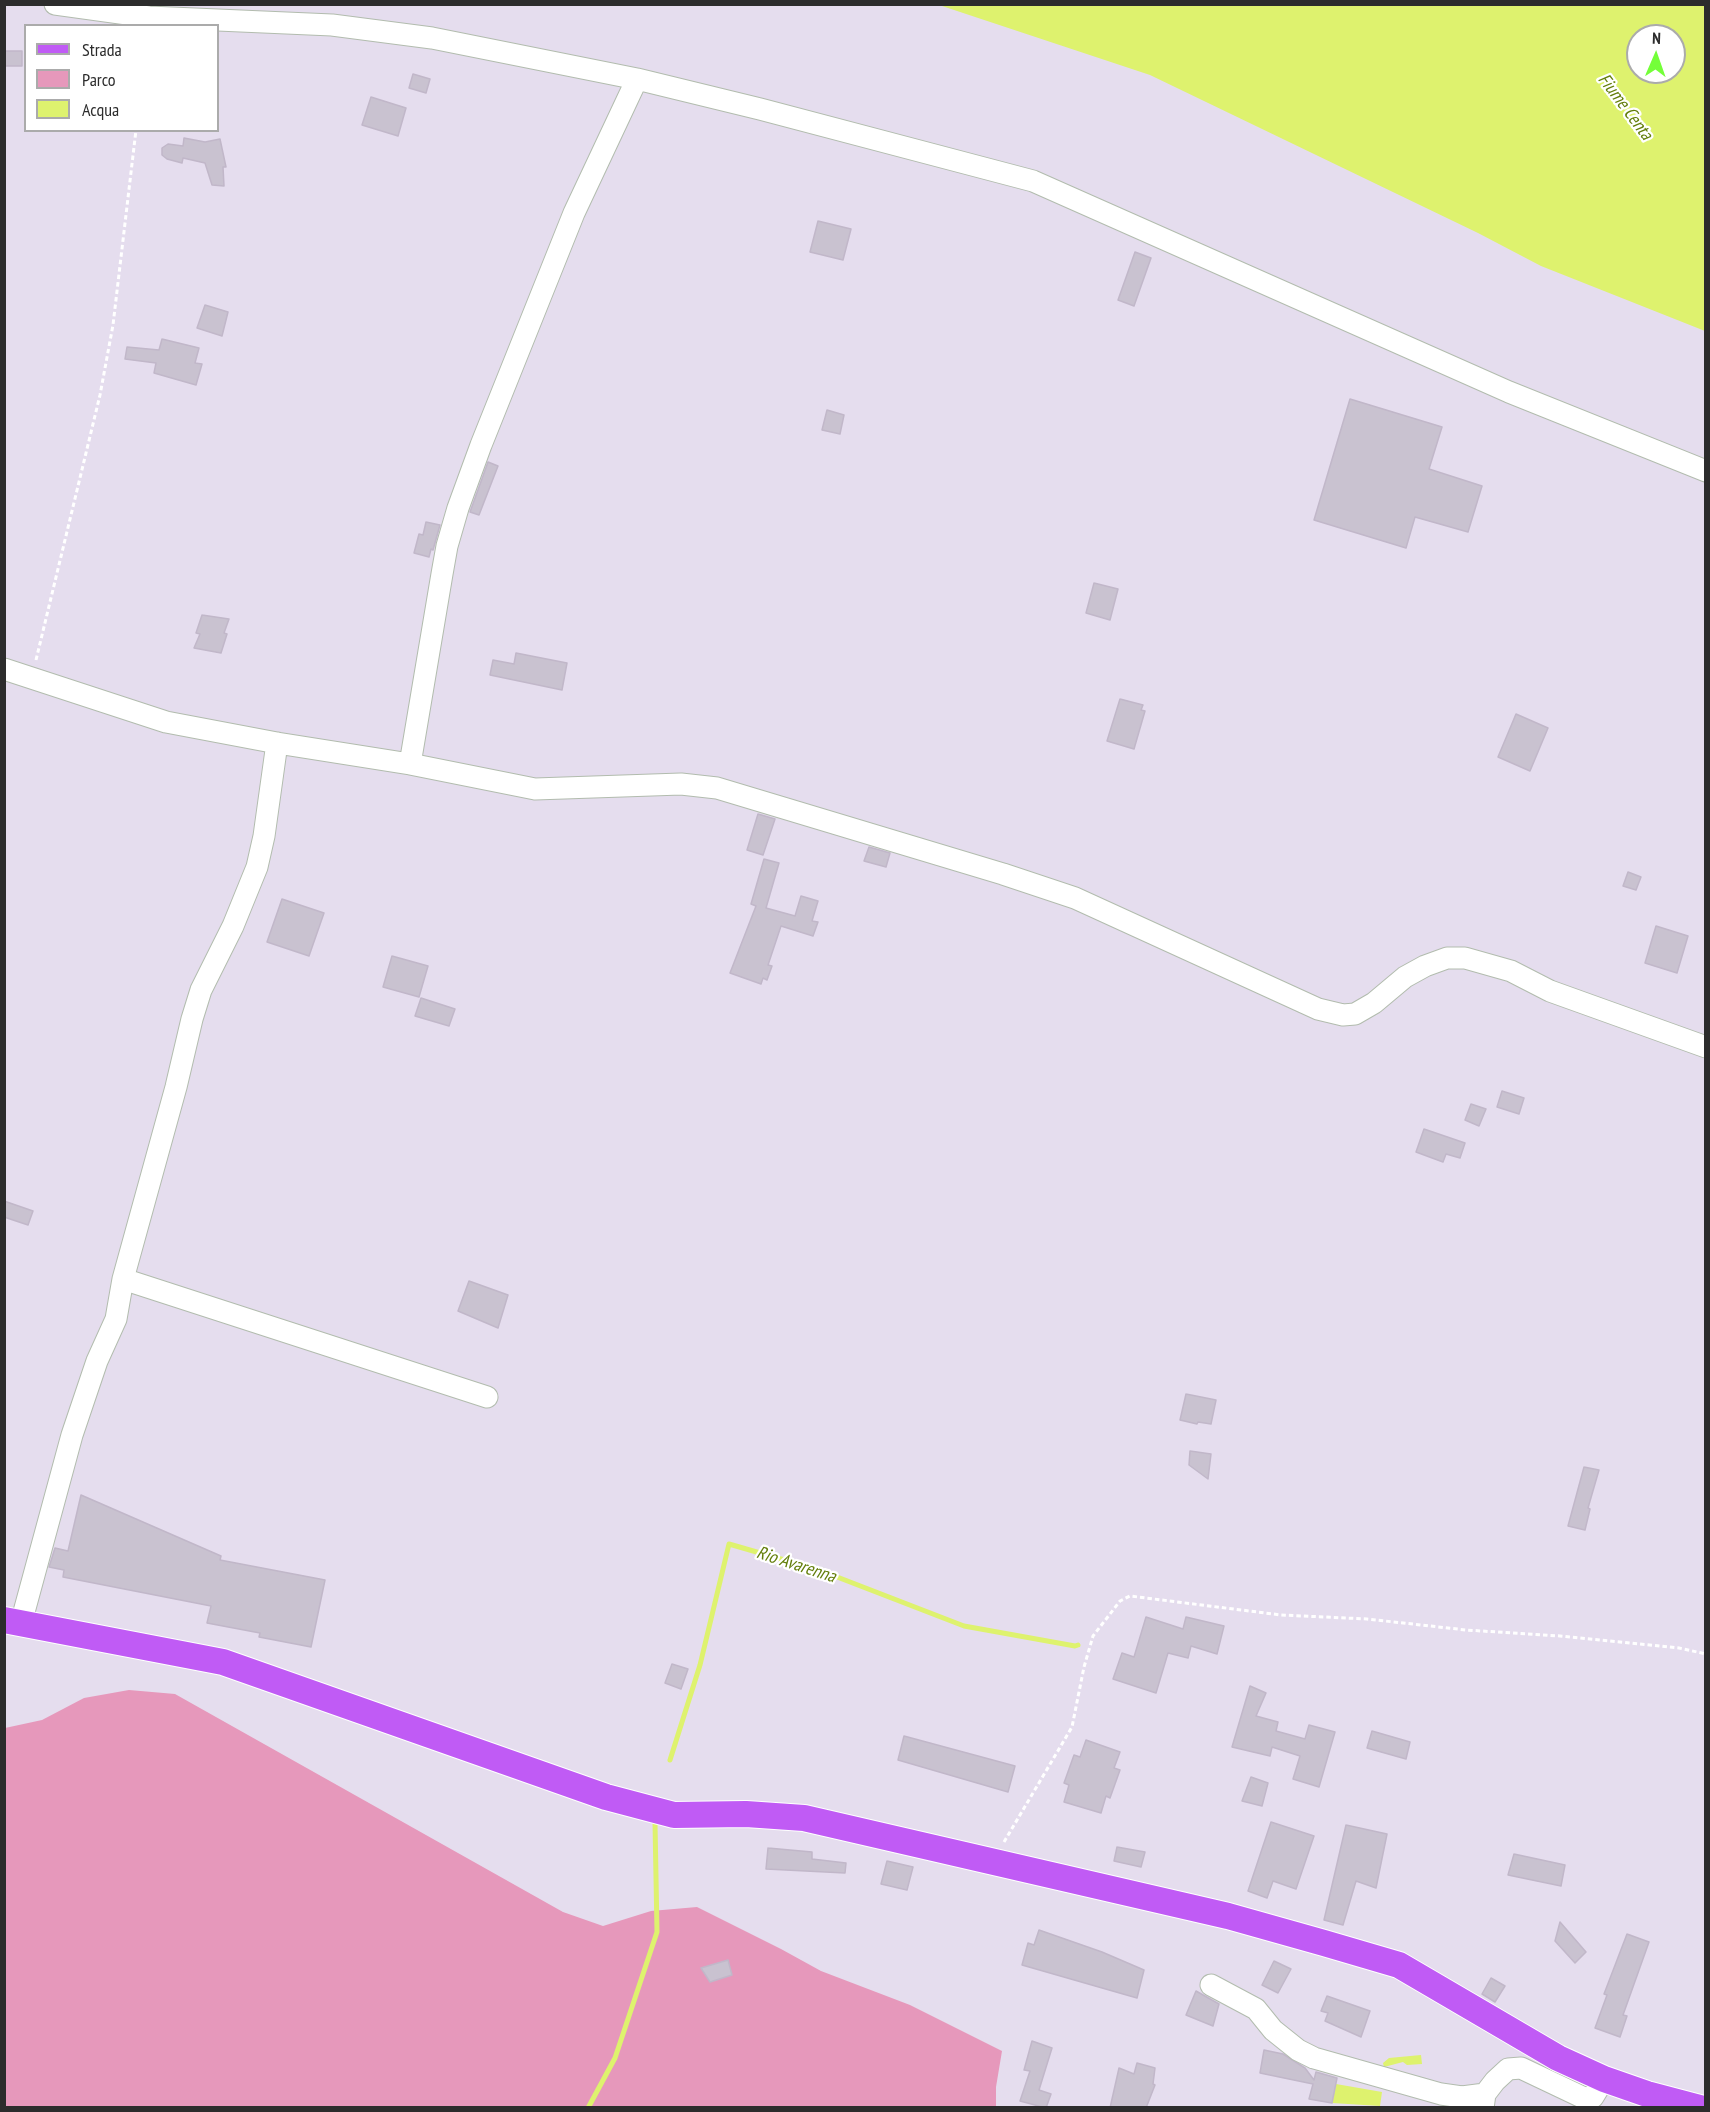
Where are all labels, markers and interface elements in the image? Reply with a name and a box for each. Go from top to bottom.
legend [24,24,219,132]
north arrow [1626,24,1686,84]
text: N [1652,28,1661,48]
text: Strada [82,38,122,61]
text: Parco [82,68,116,91]
water label: Fiume Centa [1593,70,1657,144]
text: Acqua [82,98,119,121]
water label: Rio Avarenna [754,1542,838,1588]

